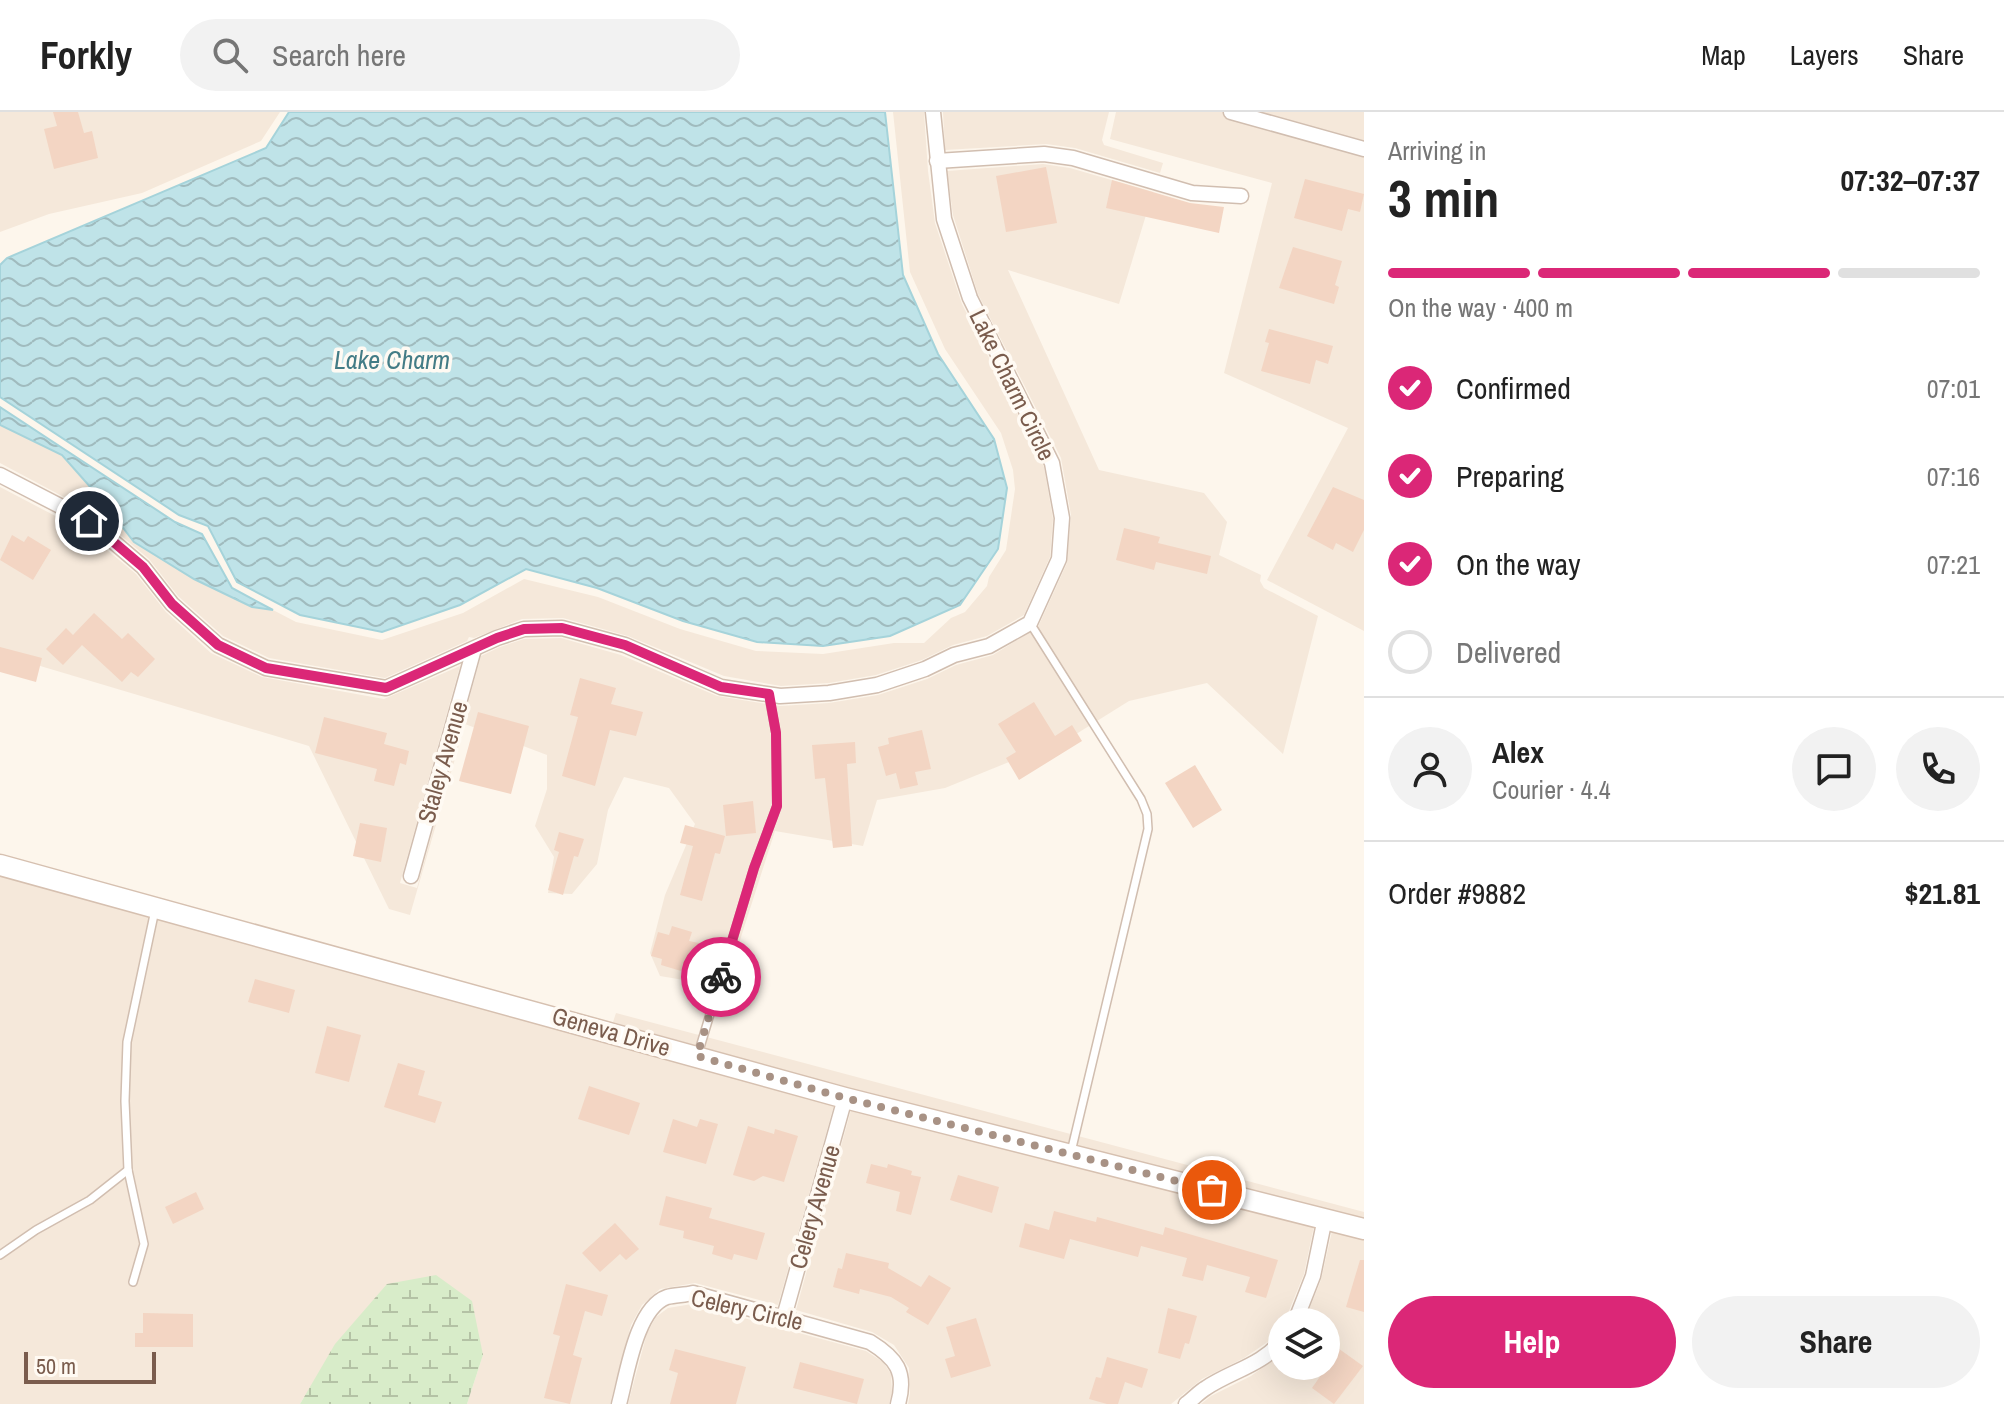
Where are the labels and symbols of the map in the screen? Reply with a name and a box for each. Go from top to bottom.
street label: Lake Charm Circle [963,304,1063,465]
water label: Lake Charm [334,342,450,377]
pin [55,487,123,555]
street label: Staley Avenue [409,697,475,826]
courier [681,937,761,1017]
street label: Geneva Drive [549,999,674,1063]
street label: Celery Avenue [781,1141,847,1272]
pin [1178,1156,1246,1224]
street label: Celery Circle [688,1281,806,1337]
scale bar [24,1348,156,1384]

